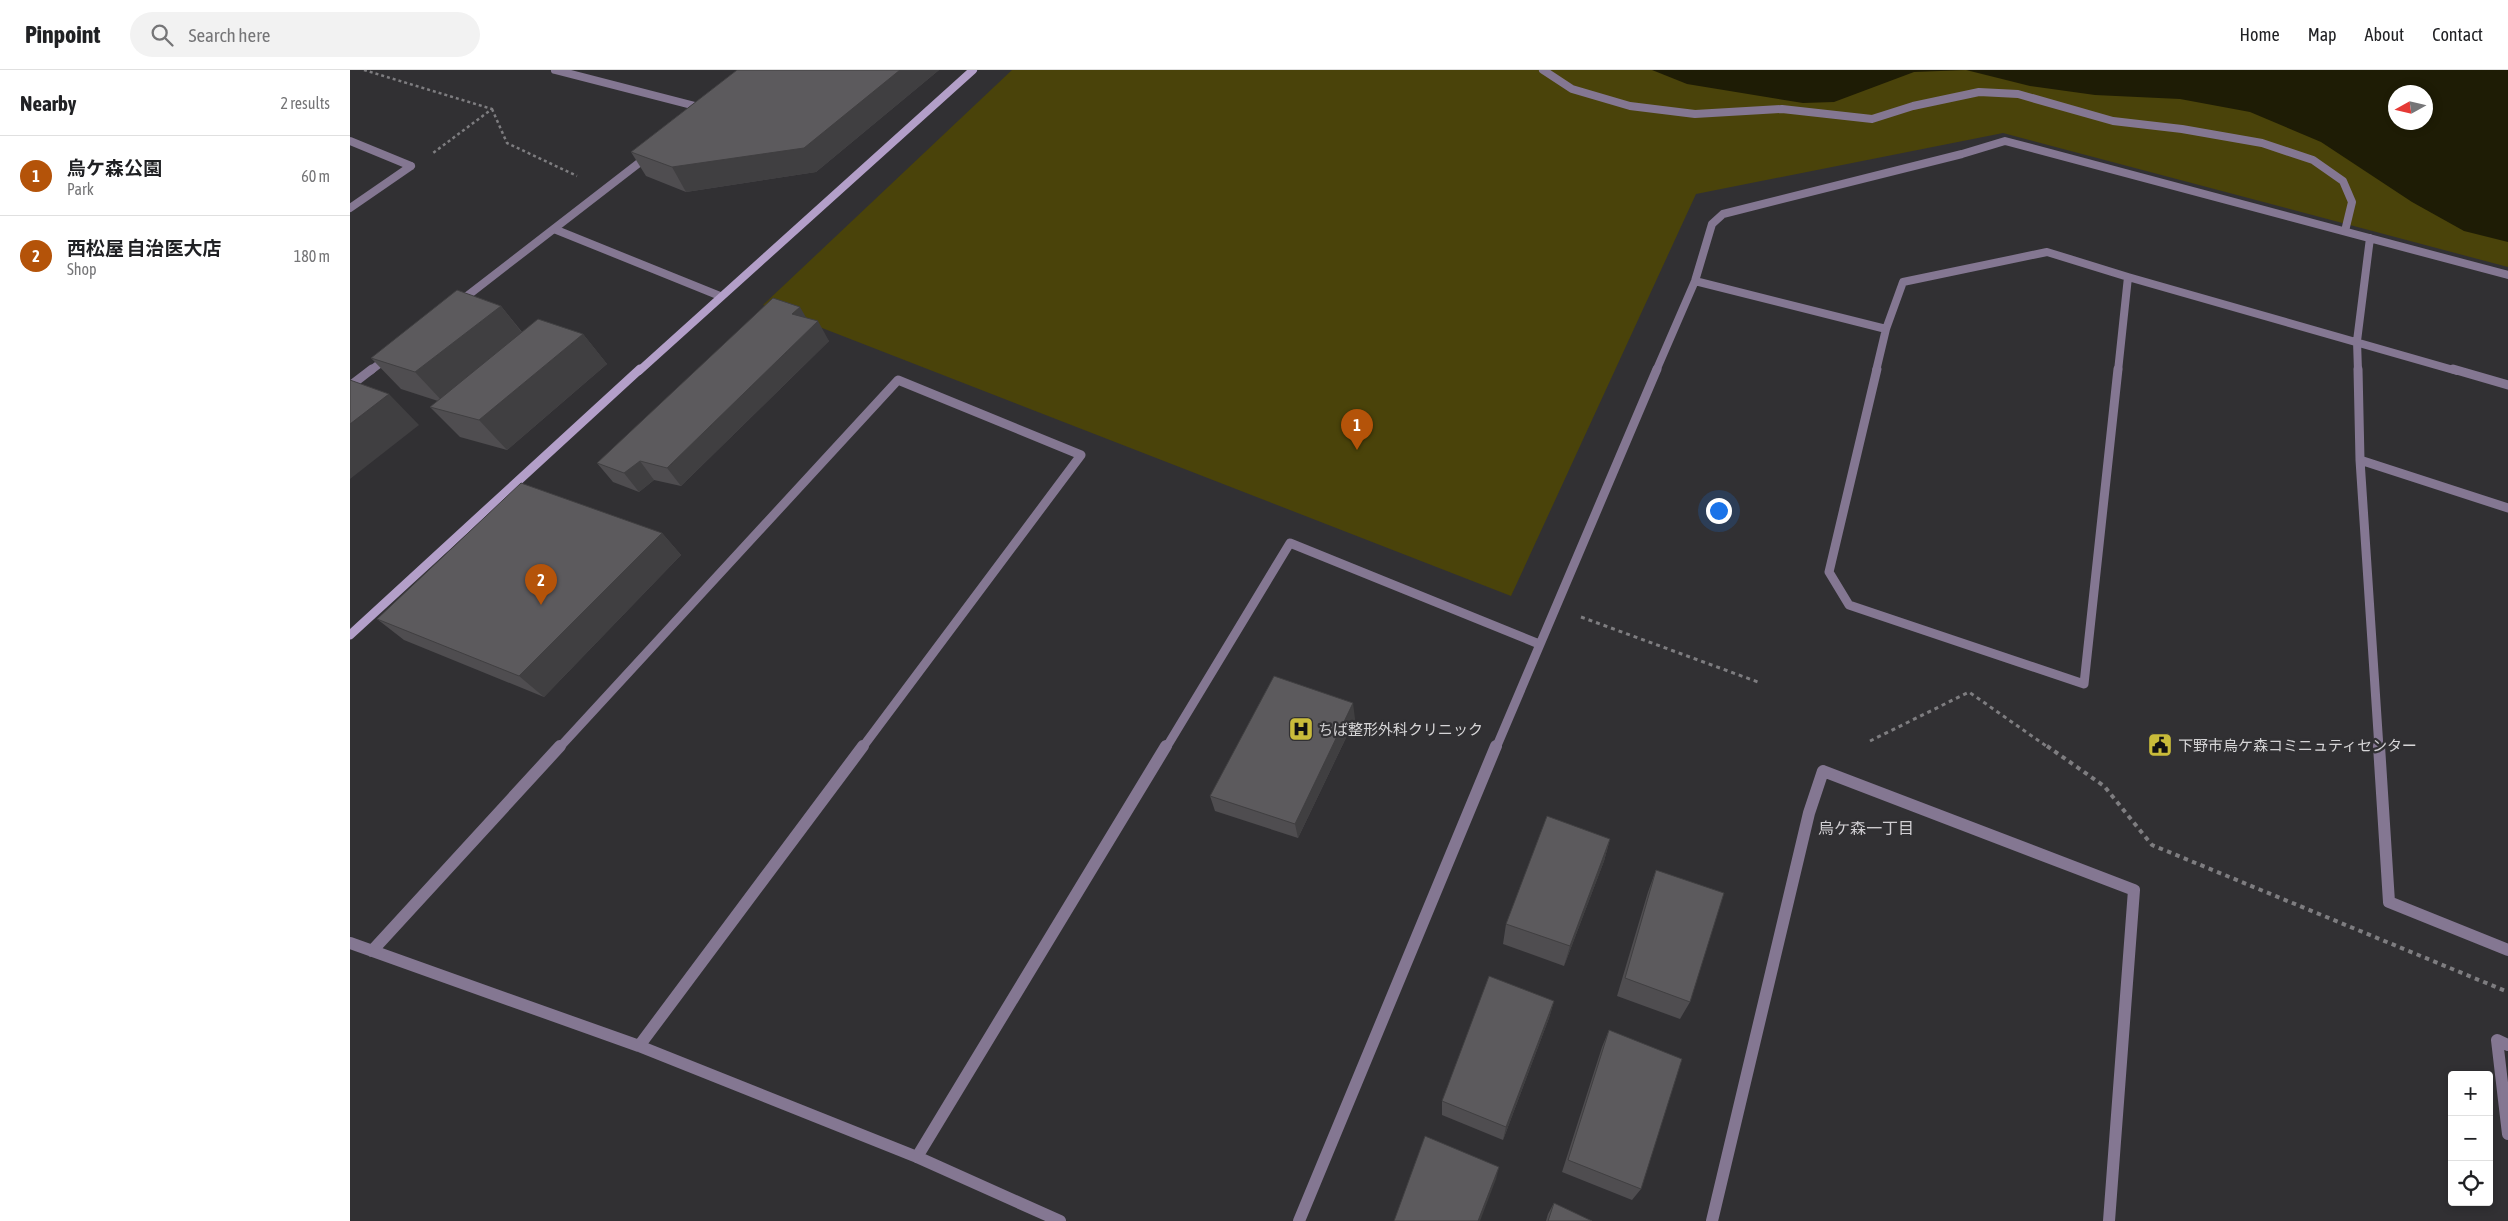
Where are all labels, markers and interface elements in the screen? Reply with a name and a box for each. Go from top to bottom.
search box [130,12,480,57]
text: Pinpoint [25,21,100,48]
icon: search [148,21,176,49]
text: Search here [188,24,270,46]
text: Home [2240,24,2280,45]
text: Map [2308,24,2337,45]
text: About [2365,24,2404,45]
text: Contact [2432,24,2483,45]
north arrow [2388,85,2433,130]
text: Nearby [20,91,76,115]
text: 2 results [280,94,330,112]
text: 烏ケ森公園 [67,157,162,179]
text: 1 [32,167,40,185]
text: 60 m [301,167,330,185]
text: Park [67,180,94,198]
text: 西松屋 自治医大店 [67,237,222,259]
text: 2 [32,247,40,265]
text: 180 m [294,247,330,265]
text: Shop [67,260,97,278]
pin: 1 [1341,409,1373,450]
your location [1706,498,1732,524]
pin: 2 [525,564,557,605]
hospital icon: ちば整形外科クリニック [1288,716,1314,742]
place label: ちば整形外科クリニック [1318,721,1483,738]
public building icon: 下野市烏ケ森コミニュティセンター [2147,732,2173,758]
place label: 下野市烏ケ森コミニュティセンター [2178,737,2417,754]
district label: 烏ケ森一丁目 [1818,819,1914,837]
map controls [2448,1071,2493,1206]
button: + [2448,1071,2493,1116]
button: − [2448,1116,2493,1161]
button: locate [2448,1161,2493,1206]

